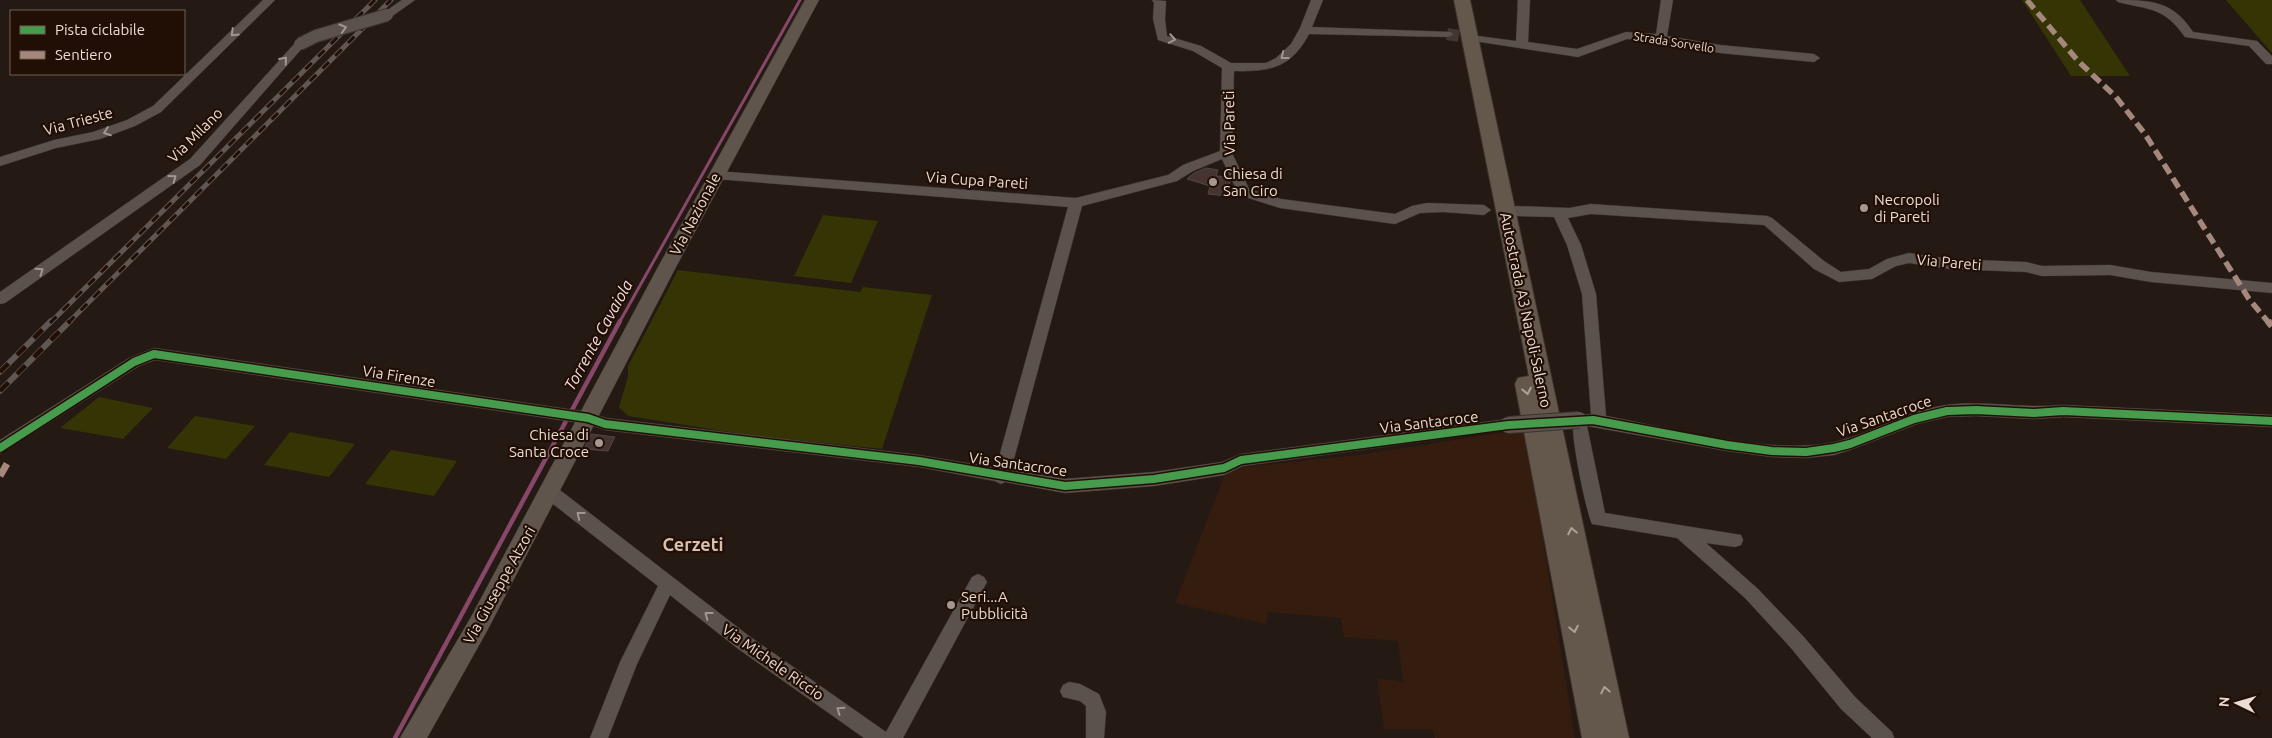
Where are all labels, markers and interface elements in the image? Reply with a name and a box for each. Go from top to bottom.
legend [10,10,185,75]
text: Pista ciclabile [55,21,145,38]
one-way arrow [338,23,346,33]
one-way arrow [230,27,239,36]
street label: Strada Sorvello [1633,29,1715,55]
one-way arrow [1167,34,1176,44]
text: Sentiero [55,46,112,63]
one-way arrow [1281,50,1290,58]
one-way arrow [278,57,287,66]
street label: Via Pareti [1220,90,1238,156]
street label: Via Trieste [42,104,114,138]
street label: Via Milano [164,104,226,166]
one-way arrow [104,126,112,136]
place label: Chiesa di San Ciro [1223,165,1283,199]
street label: Via Cupa Pareti [925,168,1029,192]
street label: Via Nazionale [666,170,724,258]
one-way arrow [167,175,177,184]
marker: Chiesa di San Ciro [1207,176,1219,188]
place label: Necropoli di Pareti [1874,191,1940,225]
marker: Necropoli di Pareti [1858,202,1870,214]
street label: Autostrada A3 Napoli-Salerno [1497,211,1555,409]
street label: Via Pareti [1916,251,1982,273]
one-way arrow [34,268,44,277]
water label: Torrente Cavaiola [560,276,636,393]
street label: Via Firenze [361,362,437,390]
one-way arrow [1521,387,1532,396]
street label: Via Santacroce [1834,392,1934,440]
street label: Via Santacroce [1379,408,1479,436]
place label: Chiesa di Santa Croce [509,426,589,460]
marker: Chiesa di Santa Croce [593,437,605,449]
street label: Via Santacroce [968,449,1068,479]
one-way arrow [577,513,586,521]
street label: Via Giuseppe Atzori [460,523,538,647]
one-way arrow [1567,527,1578,536]
district label: Cerzeti [663,534,723,554]
place label: Seri...A Pubblicità [961,588,1028,622]
marker: Seri...A Pubblicità [945,599,957,611]
one-way arrow [705,613,714,621]
street label: Via Michele Riccio [719,621,827,703]
one-way arrow [1568,624,1579,633]
north arrow [2212,678,2262,728]
one-way arrow [1600,686,1611,695]
text: N [2216,696,2232,708]
one-way arrow [837,707,846,716]

